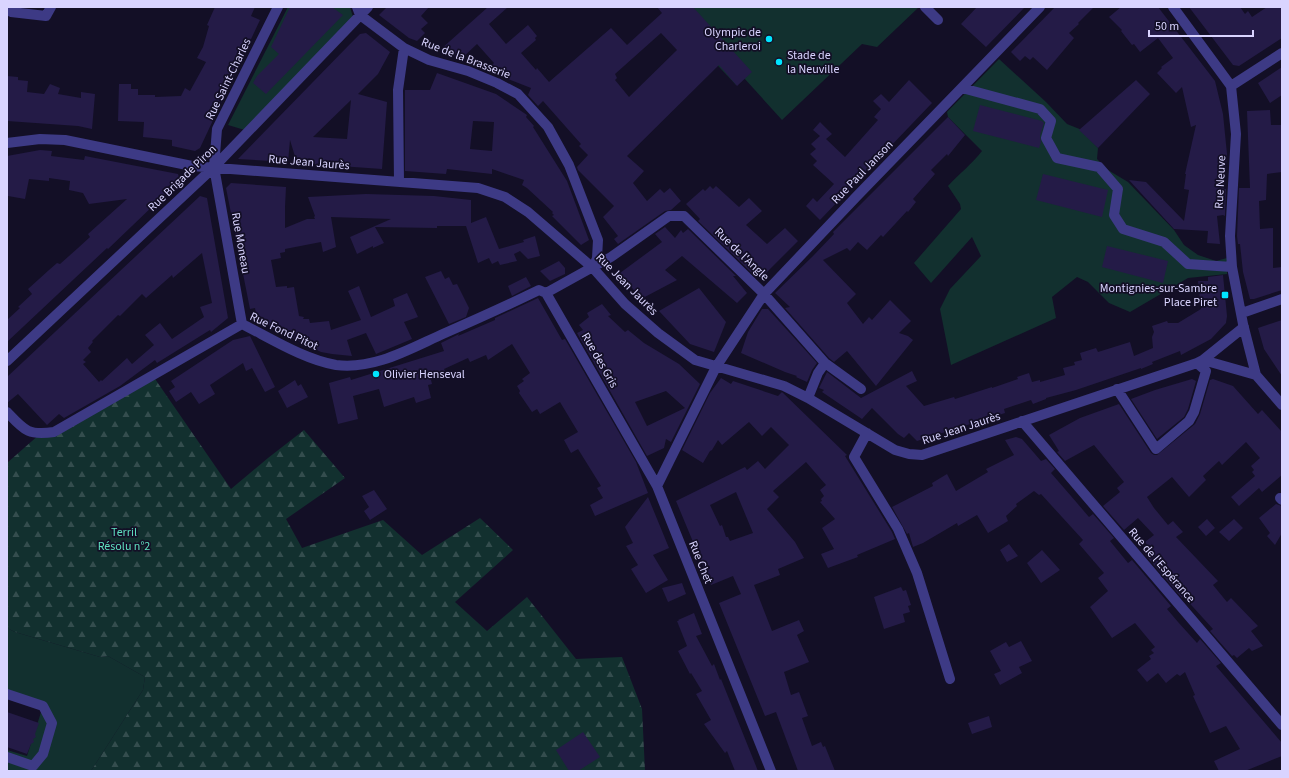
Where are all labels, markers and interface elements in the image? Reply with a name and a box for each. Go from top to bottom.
scale bar [1149,12,1253,38]
text: 50 m [1155,18,1179,35]
place label: Olympic de Charleroi [704,24,761,55]
street label: Rue de la Brasserie [419,34,513,83]
marker: Olympic de Charleroi [764,34,774,44]
street label: Rue Saint-Charles [201,36,256,123]
place label: Stade de la Neuville [787,47,839,78]
marker: Stade de la Neuville [774,57,784,67]
street label: Rue Paul Janson [828,137,897,208]
street label: Rue Brigade Piron [144,141,220,216]
street label: Rue Jean Jaurès [268,150,350,175]
street label: Rue Neuve [1211,155,1230,209]
street label: Rue Moneau [227,211,254,275]
street label: Rue de l'Angle [710,224,773,285]
street label: Rue Jean Jaurès [592,249,662,319]
place label: Montignies-sur-Sambre Place Piret [1100,280,1217,311]
marker: Montignies-sur-Sambre Place Piret [1220,290,1230,300]
street label: Rue Fond Pitot [247,308,321,355]
street label: Rue des Gris [577,329,622,391]
place label: Olivier Henseval [384,366,465,383]
marker: Olivier Henseval [371,369,381,379]
street label: Rue Jean Jaurès [920,408,1003,449]
park label: Terril Résolu n°2 [98,524,150,555]
street label: Rue de l'Espérance [1124,524,1199,607]
street label: Rue Chet [684,538,717,586]

